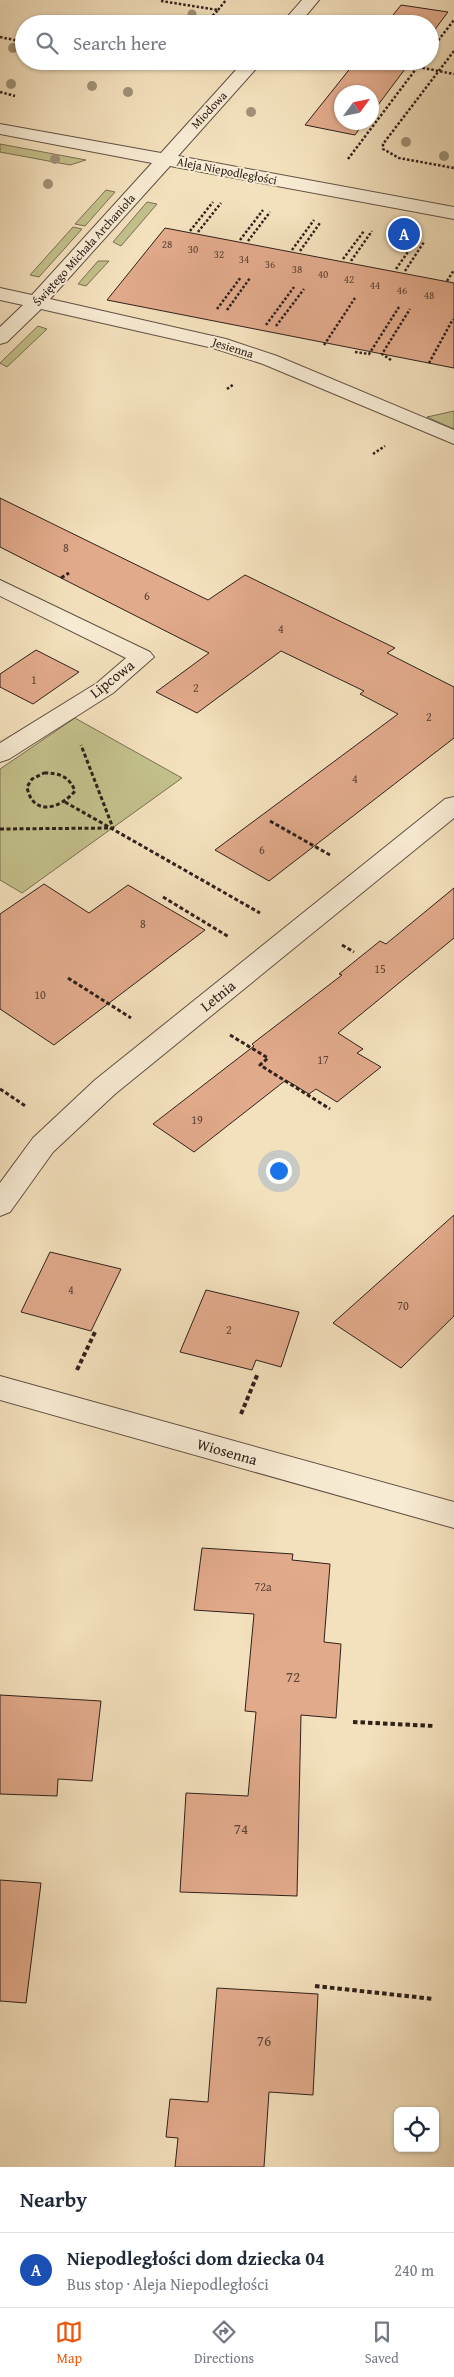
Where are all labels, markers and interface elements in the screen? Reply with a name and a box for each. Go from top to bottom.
search box [15,15,439,70]
icon: search [33,29,61,57]
text: Search here [73,29,167,57]
north arrow [334,85,379,130]
street label: Miodowa [187,87,231,132]
street label: Aleja Niepodległości [176,152,279,189]
street label: Świętego Michała Archanioła [29,190,139,309]
pin: A [388,215,420,253]
house number: 28 [162,236,172,252]
house number: 30 [188,241,198,257]
house number: 32 [214,246,224,262]
house number: 34 [239,251,249,267]
house number: 36 [265,256,275,272]
house number: 38 [292,261,302,277]
house number: 40 [318,266,328,282]
house number: 42 [344,271,354,287]
house number: 44 [370,277,380,293]
house number: 46 [397,282,407,298]
house number: 48 [424,287,434,303]
street label: Jesienna [208,332,256,362]
house number: 8 [63,539,69,556]
house number: 6 [144,587,150,604]
house number: 4 [278,620,284,637]
street label: Lipcowa [85,655,138,703]
house number: 1 [31,671,37,688]
house number: 2 [193,679,199,696]
house number: 2 [426,708,432,725]
house number: 4 [352,770,358,787]
house number: 6 [259,841,265,858]
house number: 8 [140,915,146,932]
house number: 15 [374,960,386,977]
street label: Letnia [196,975,240,1016]
house number: 10 [34,986,46,1003]
house number: 17 [317,1051,329,1068]
house number: 19 [191,1111,203,1128]
your location [266,1158,292,1184]
house number: 4 [68,1281,74,1298]
house number: 70 [397,1297,409,1314]
house number: 2 [226,1321,232,1338]
street label: Wiosenna [195,1433,260,1470]
house number: 72a [254,1578,272,1595]
house number: 72 [286,1666,300,1687]
house number: 74 [234,1818,248,1839]
house number: 76 [257,2030,271,2051]
map controls [394,2107,439,2152]
button: locate [394,2107,439,2152]
text: Nearby [20,2184,87,2215]
text: Niepodległości dom dziecka 04 [67,2244,325,2272]
text: A [31,2258,41,2282]
text: 240 m [394,2258,434,2282]
text: Bus stop · Aleja Niepodległości [67,2272,269,2296]
tab: Map [55,2318,83,2368]
tab: Directions [194,2318,254,2368]
tab: Saved [365,2318,399,2368]

